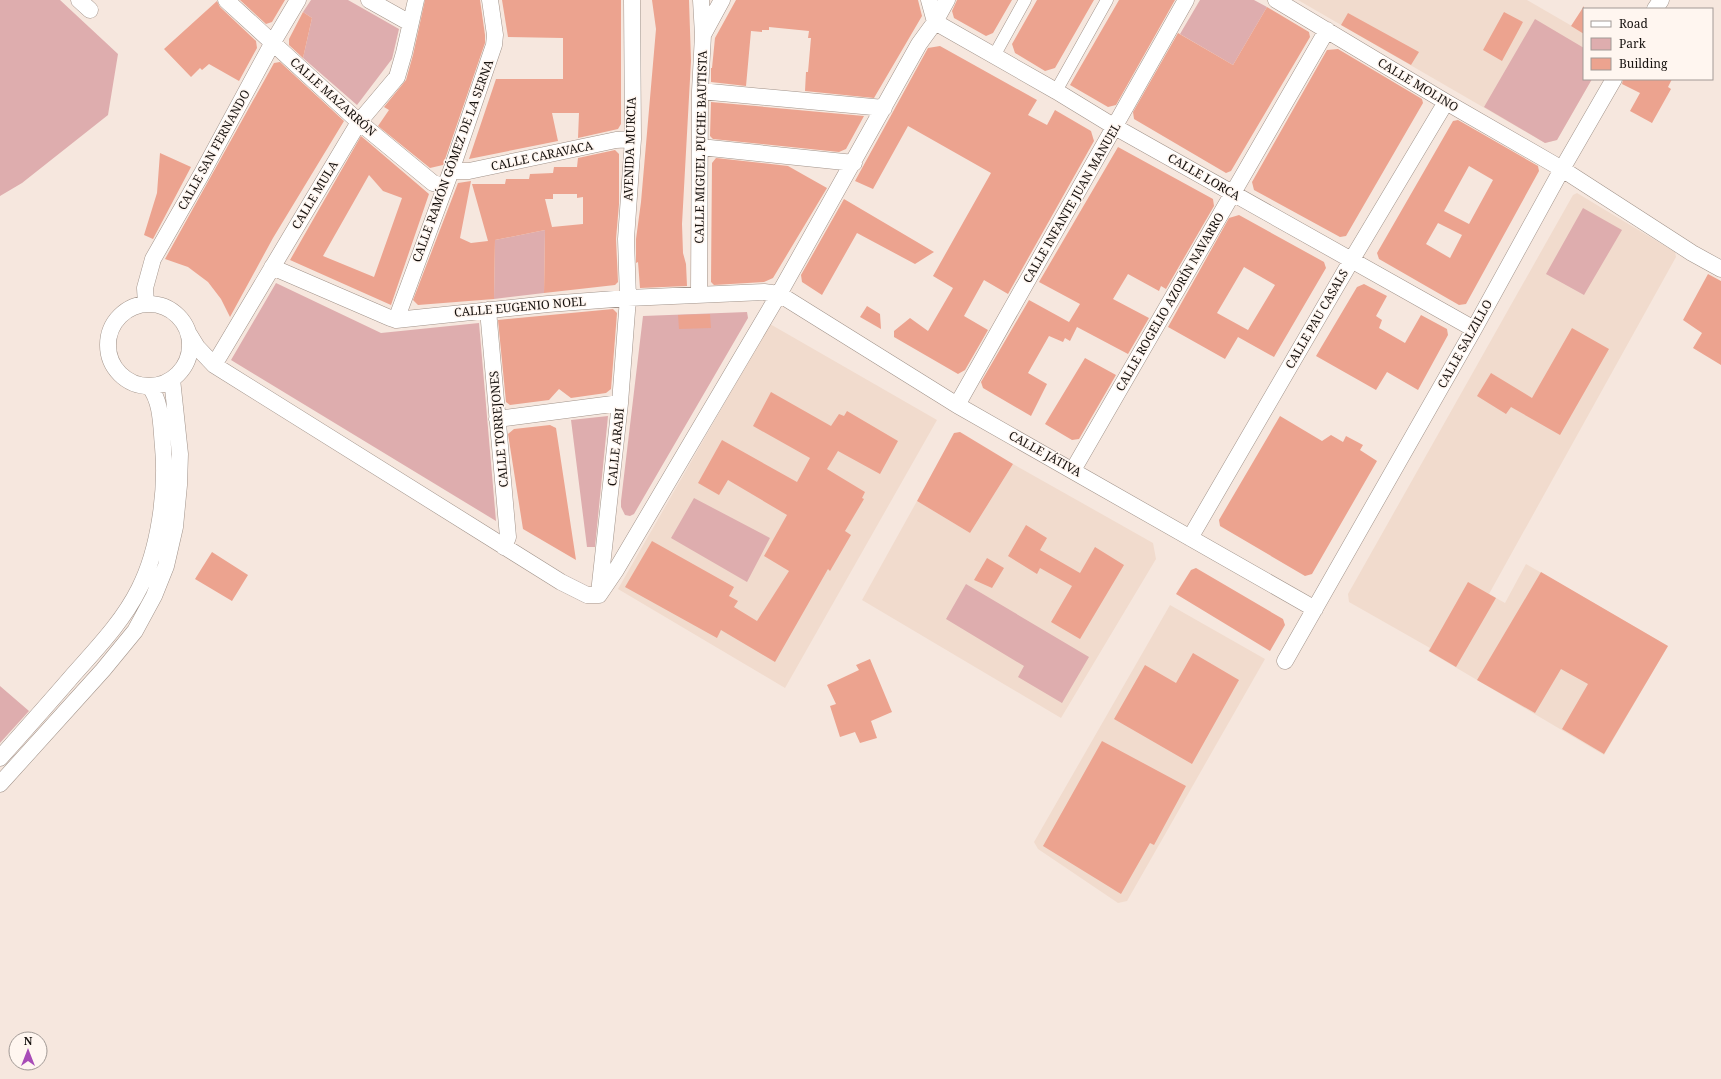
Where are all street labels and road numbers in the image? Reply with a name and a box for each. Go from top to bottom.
street label: CALLE MIGUEL PUCHE BAUTISTA [690,50,711,244]
street label: CALLE MAZARRÓN [287,53,380,140]
street label: CALLE MOLINO [1375,54,1462,115]
street label: CALLE RAMÓN GÓMEZ DE LA SERNA [408,57,497,264]
street label: CALLE SAN FERNANDO [173,86,254,213]
street label: AVENIDA MURCIA [619,96,640,201]
street label: CALLE INFANTE JUAN MANUEL [1019,119,1125,286]
street label: CALLE CARAVACA [489,136,595,175]
street label: CALLE LORCA [1165,149,1244,205]
street label: CALLE MULA [287,157,342,232]
street label: CALLE ROGELIO AZORÍN NAVARRO [1111,209,1228,394]
street label: CALLE PAU CASALS [1281,266,1352,372]
street label: CALLE EUGENIO NOEL [453,292,587,321]
street label: CALLE SALZILLO [1433,296,1496,391]
street label: CALLE TORREJONES [485,370,512,488]
street label: CALLE ARABI [603,407,628,487]
street label: CALLE JÁTIVA [1006,427,1085,481]

